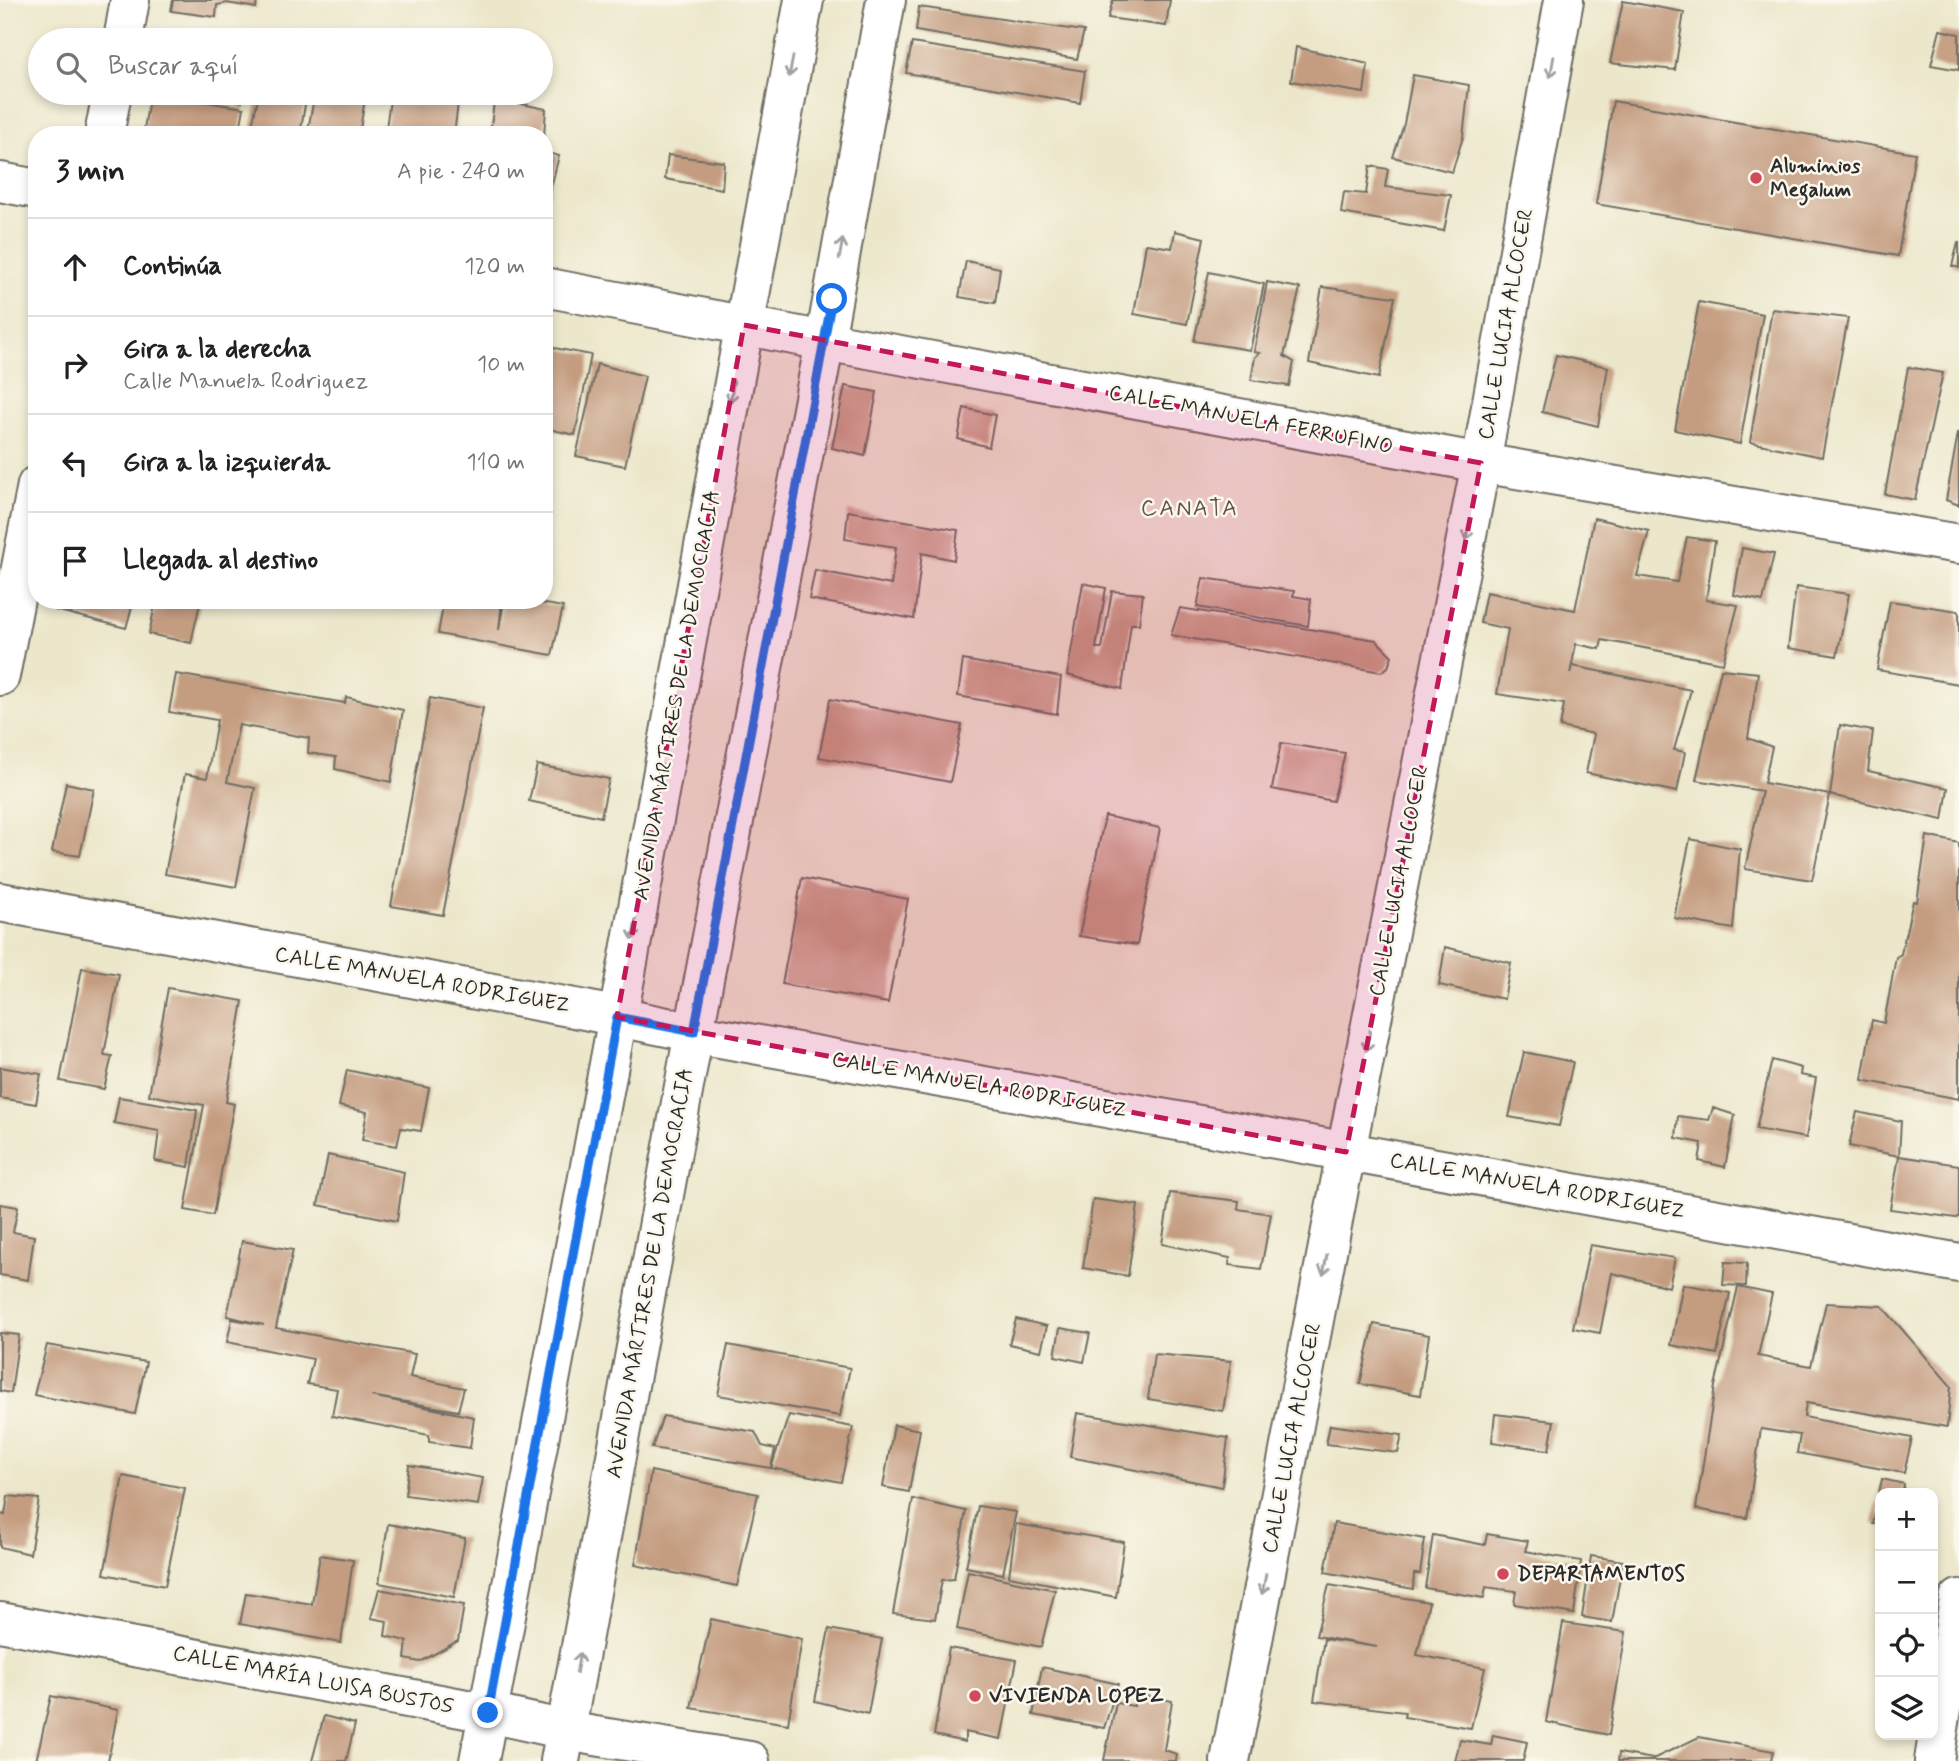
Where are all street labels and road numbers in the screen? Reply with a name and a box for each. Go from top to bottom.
street label: CALLE LUCIA ALCOCER [1472,206,1540,442]
street label: CALLE MANUELA FERRUFINO [1107,379,1395,461]
street label: AVENIDA MÁRTIRES DE LA DEMOCRACIA [627,488,727,902]
street label: CALLE LUCIA ALCOCER [1363,763,1435,999]
street label: CALLE MANUELA RODRIGUEZ [273,940,571,1020]
street label: CALLE MANUELA RODRIGUEZ [830,1045,1128,1125]
street label: AVENIDA MÁRTIRES DE LA DEMOCRACIA [600,1066,700,1480]
street label: CALLE MANUELA RODRIGUEZ [1388,1146,1686,1226]
street label: CALLE LUCIA ALCOCER [1256,1320,1328,1556]
street label: CALLE MARÍA LUISA BUSTOS [170,1639,456,1721]

